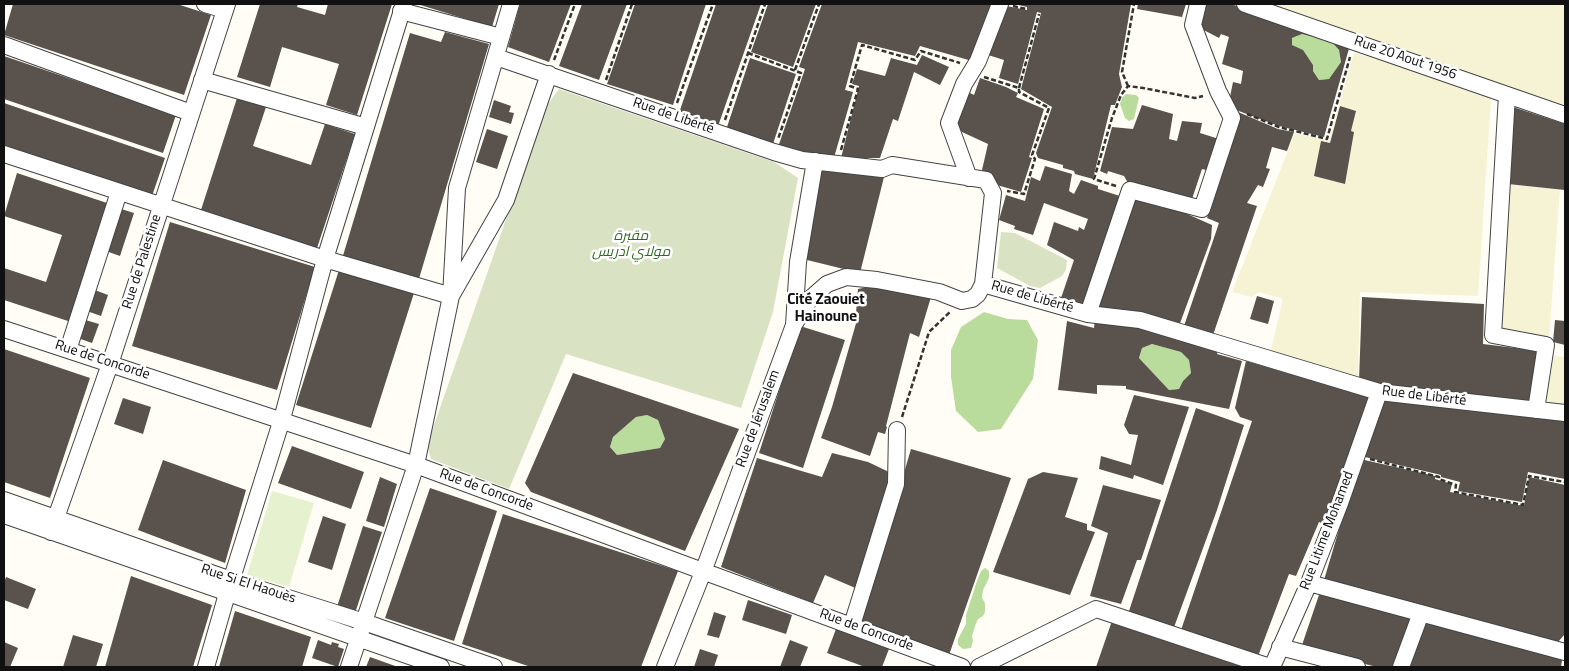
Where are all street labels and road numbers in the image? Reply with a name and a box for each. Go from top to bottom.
street label: Rue 20 Aout 1956 [1352,34,1458,84]
street label: Rue de Libérté [630,95,716,139]
street label: Rue de Palestine [120,213,166,311]
street label: Rue de Libérté [989,278,1075,318]
street label: Rue de Concorde [52,338,152,384]
street label: Rue de Jérusalem [734,368,784,470]
street label: Rue de Libérté [1381,383,1467,411]
street label: Rue de Concorde [437,466,535,516]
street label: Rue Litime Mohamed [1298,469,1358,593]
street label: Rue Si El Haouès [198,562,298,608]
street label: Rue de Concorde [817,606,915,656]

